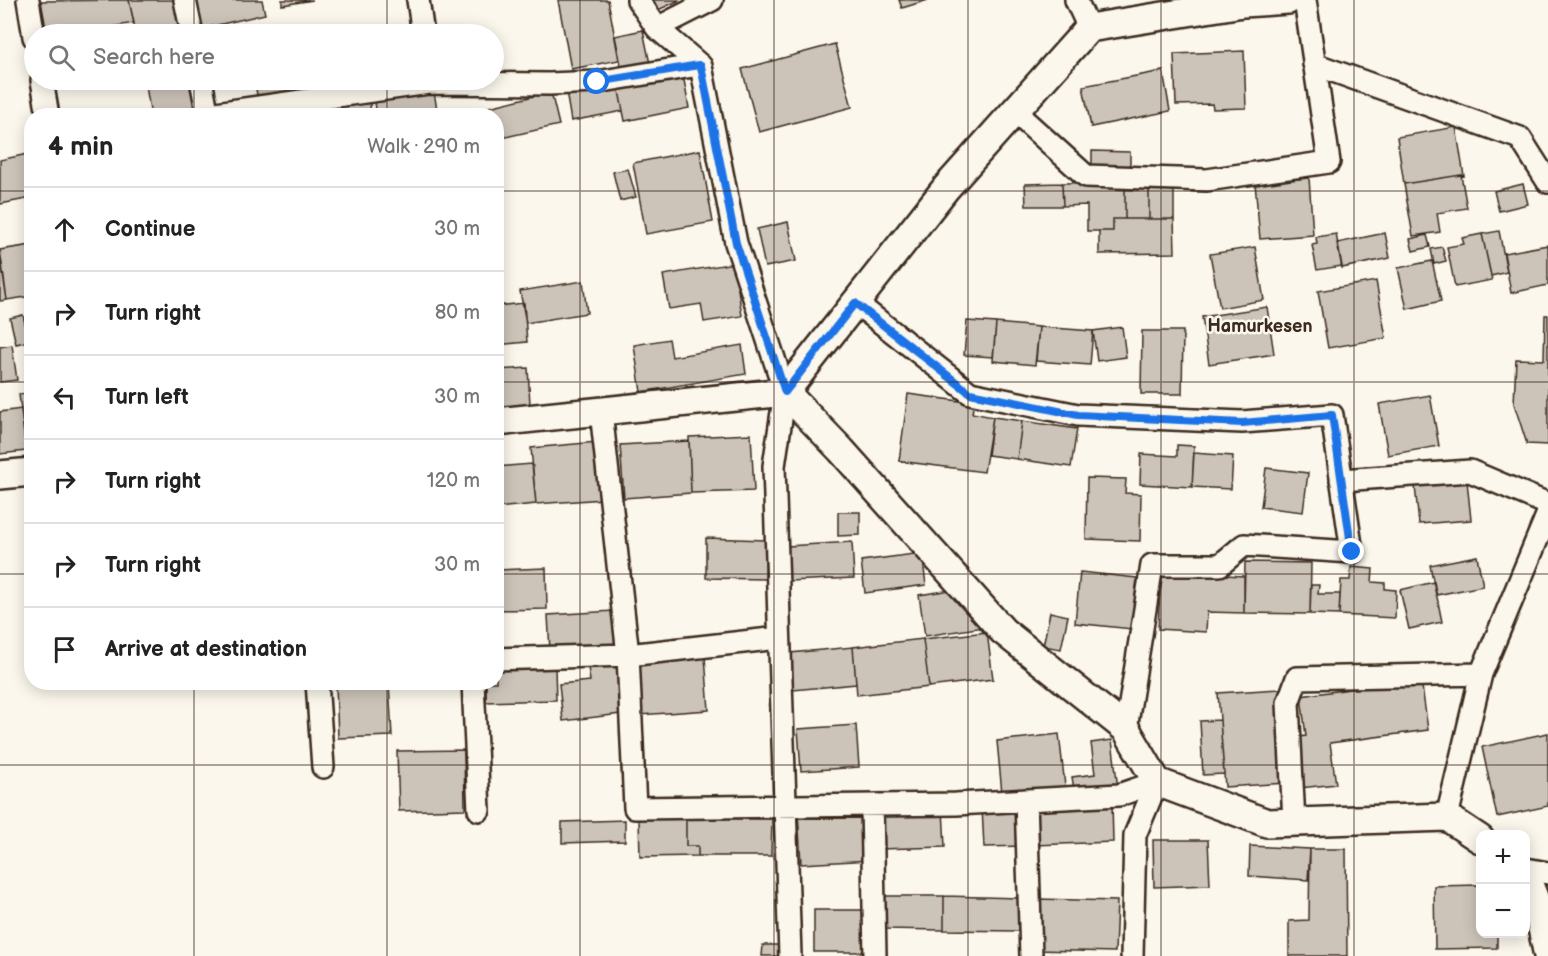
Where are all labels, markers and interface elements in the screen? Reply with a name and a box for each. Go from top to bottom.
search box [24,24,504,90]
icon: search [45,41,78,74]
text: Search here [93,44,215,71]
route start [583,68,609,94]
text: 4 min [48,132,113,163]
text: Walk · 290 m [367,135,480,159]
icon: ahead [48,213,81,246]
text: Continue [105,216,195,243]
text: 30 m [434,217,480,241]
icon: right [48,297,81,330]
text: Turn right [105,300,201,327]
text: 80 m [435,301,480,325]
district label: Hamurkesen [1208,316,1312,337]
icon: left [48,381,81,414]
text: Turn left [105,384,189,411]
text: 30 m [434,385,480,409]
icon: right [48,465,81,498]
text: Turn right [105,468,201,495]
text: 120 m [427,469,480,493]
route end [1338,538,1364,564]
icon: right [48,549,81,582]
text: Turn right [105,552,201,579]
text: 30 m [434,553,480,577]
icon: arrive [48,633,81,666]
text: Arrive at destination [105,636,307,663]
map controls [1476,830,1530,938]
button: + [1476,830,1530,884]
button: − [1476,884,1530,938]

